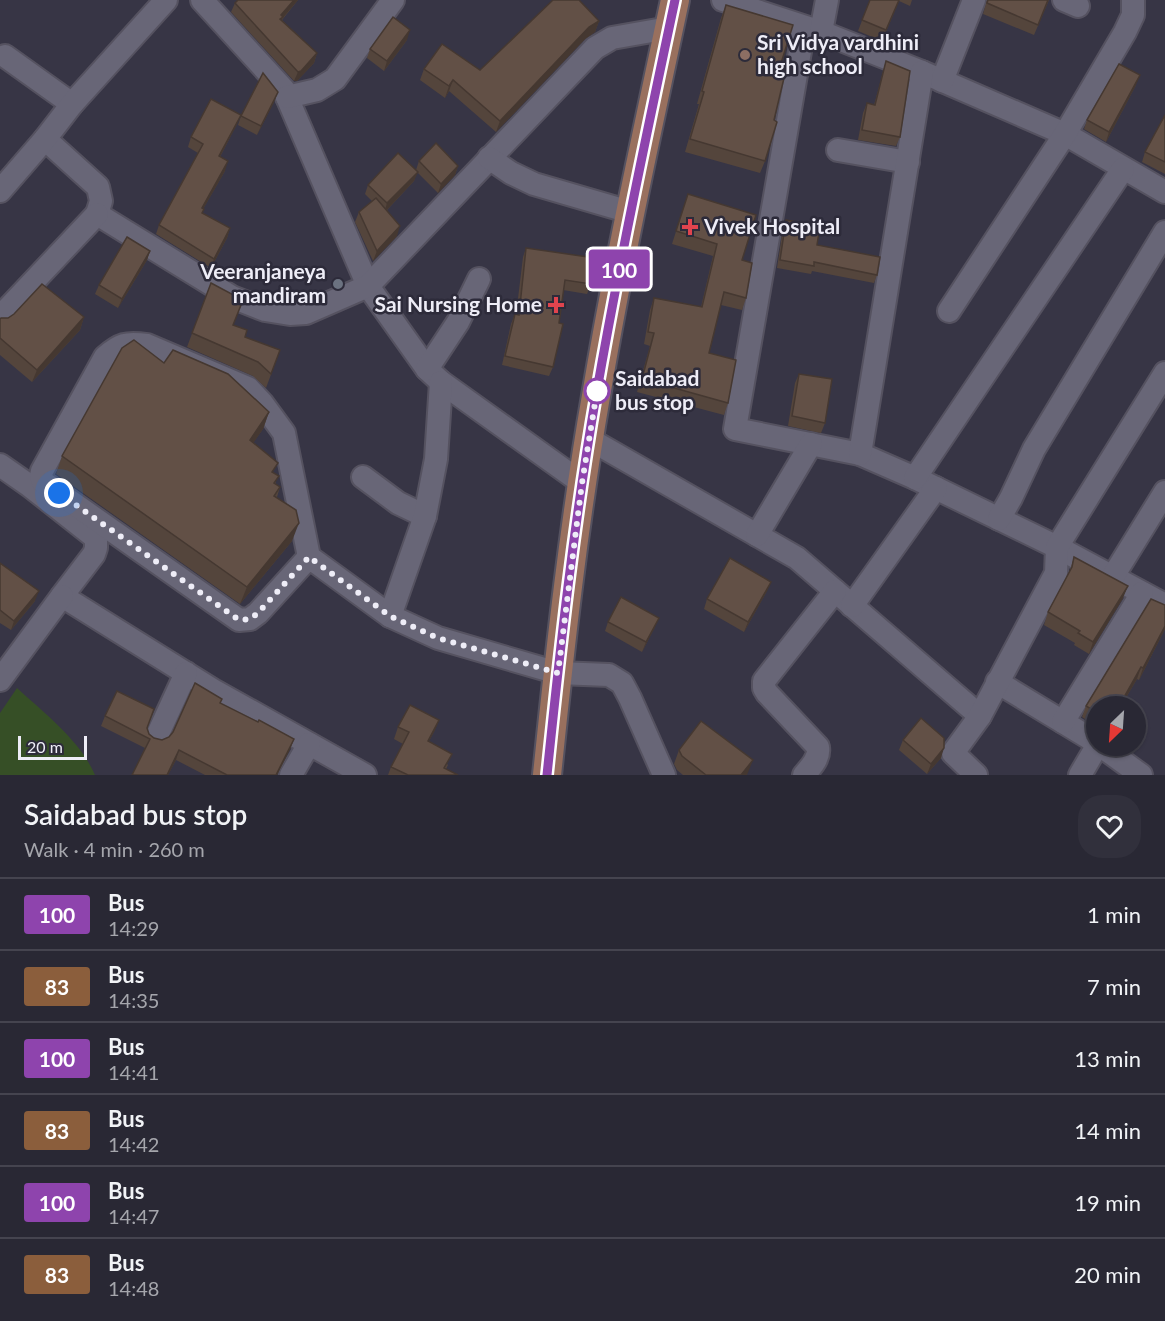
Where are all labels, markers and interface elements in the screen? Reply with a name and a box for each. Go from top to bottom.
place label: Sri Vidya vardhini high school [757,29,919,78]
marker: Sri Vidya vardhini high school [738,48,752,62]
place label: Vivek Hospital [703,213,840,238]
marker: Vivek Hospital [681,218,699,236]
line badge: 100 [584,250,654,288]
text: 100 [601,257,637,282]
place label: Veeranjaneya mandiram [199,258,326,307]
marker: Veeranjaneya mandiram [331,277,345,291]
place label: Sai Nursing Home [375,291,542,316]
marker: Sai Nursing Home [547,296,565,314]
place label: Saidabad bus stop [615,365,699,414]
marker: Saidabad bus stop [584,378,610,404]
your location [44,478,74,508]
north arrow [1086,696,1146,756]
map controls [1086,696,1146,756]
scale bar [18,733,87,760]
text: 20 m [27,737,63,756]
button: heart [1078,795,1141,858]
text: Saidabad bus stop [24,797,247,831]
text: Walk · 4 min · 260 m [24,837,205,861]
text: Bus [108,889,144,916]
text: 1 min [1087,901,1141,928]
text: 100 [39,902,75,927]
text: 14:29 [108,916,159,940]
text: Bus [108,961,144,988]
text: 7 min [1087,973,1141,1000]
text: 83 [45,974,69,999]
text: 14:35 [108,988,159,1012]
text: Bus [108,1033,144,1060]
text: 13 min [1074,1045,1141,1072]
text: 100 [39,1046,75,1071]
text: 14:41 [108,1060,159,1084]
text: Bus [108,1105,144,1132]
text: 14 min [1074,1117,1141,1144]
text: 83 [45,1118,69,1143]
text: 14:42 [108,1132,159,1156]
text: Bus [108,1177,144,1204]
text: 19 min [1074,1189,1141,1216]
text: 100 [39,1190,75,1215]
text: 14:47 [108,1204,159,1228]
text: Bus [108,1249,144,1276]
text: 20 min [1074,1261,1141,1288]
text: 83 [45,1262,69,1287]
text: 14:48 [108,1276,159,1300]

